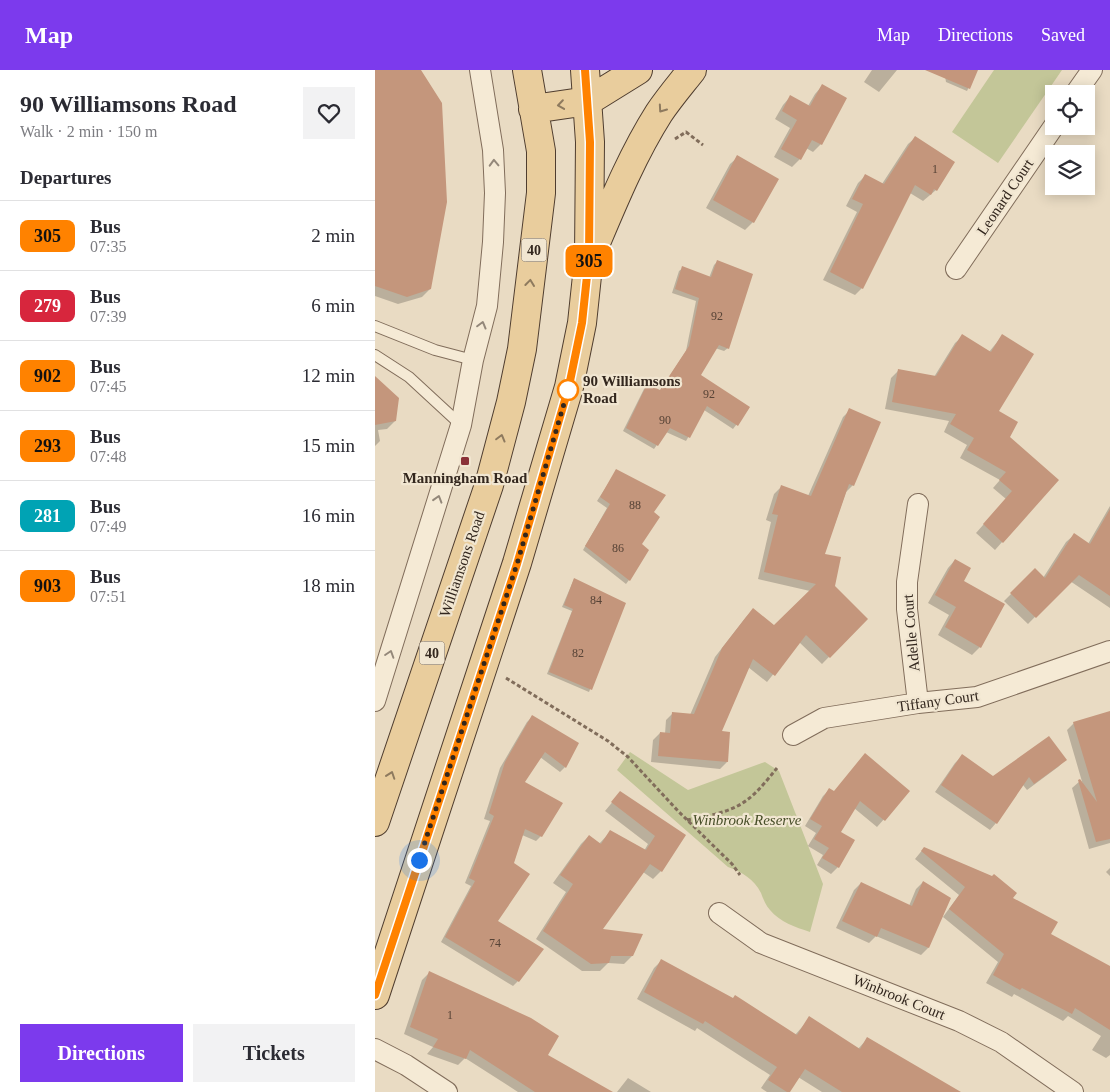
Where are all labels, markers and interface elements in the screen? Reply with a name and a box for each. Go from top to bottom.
text: Map [25,22,73,48]
text: Map [877,25,910,45]
text: Directions [938,25,1013,45]
text: Saved [1041,25,1085,45]
map controls [1045,85,1095,195]
button: locate [1045,85,1095,135]
button: heart [303,87,355,139]
text: 90 Williamsons Road [20,91,237,117]
one-way arrow [556,99,564,110]
one-way arrow [659,103,668,113]
text: Walk · 2 min · 150 m [20,123,157,140]
button: layers [1045,145,1095,195]
street label: Leonard Court [974,155,1037,238]
one-way arrow [489,159,499,167]
house number: 1 [932,162,938,176]
text: Departures [20,167,111,188]
text: Bus [90,216,121,237]
text: 2 min [311,225,355,246]
text: 305 [34,226,61,246]
text: 07:35 [90,238,126,255]
road number: 40 [521,238,547,262]
line badge: 305 [560,245,618,277]
text: 305 [576,251,603,271]
one-way arrow [524,279,535,287]
text: Bus [90,286,121,307]
text: 6 min [311,295,355,316]
text: 279 [34,296,61,316]
text: 07:39 [90,308,126,325]
house number: 92 [711,309,723,323]
one-way arrow [476,320,487,329]
text: Bus [90,356,121,377]
text: 12 min [302,365,355,386]
text: 902 [34,366,61,386]
place label: 90 Williamsons Road [583,373,681,406]
text: 07:45 [90,378,126,395]
marker: 90 Williamsons Road [557,379,579,401]
house number: 92 [703,387,715,401]
house number: 90 [659,413,671,427]
text: Bus [90,426,121,447]
text: 15 min [302,435,355,456]
one-way arrow [496,435,506,443]
text: 293 [34,436,61,456]
text: 07:48 [90,448,126,465]
marker: Manningham Road [459,455,471,467]
place label: Manningham Road [403,470,528,486]
one-way arrow [432,495,442,504]
text: Bus [90,496,121,517]
house number: 88 [629,498,641,512]
text: 16 min [302,505,355,526]
text: 281 [34,506,61,526]
street label: Williamsons Road [436,509,488,619]
text: 07:49 [90,518,126,535]
house number: 86 [612,541,624,555]
text: Bus [90,566,121,587]
text: 18 min [302,575,355,596]
text: 903 [34,576,61,596]
text: 07:51 [90,588,126,605]
house number: 84 [590,593,602,607]
street label: Adelle Court [900,593,922,673]
road number: 40 [419,642,445,664]
house number: 82 [572,646,584,660]
one-way arrow [384,651,394,659]
street label: Tiffany Court [896,687,981,715]
one-way arrow [385,772,395,780]
park label: Winbrook Reserve [693,812,802,828]
your location [407,848,432,873]
house number: 74 [489,936,501,950]
street label: Winbrook Court [851,971,948,1023]
house number: 1 [447,1008,453,1022]
button: Directions [20,1024,183,1082]
button: Tickets [193,1024,355,1082]

